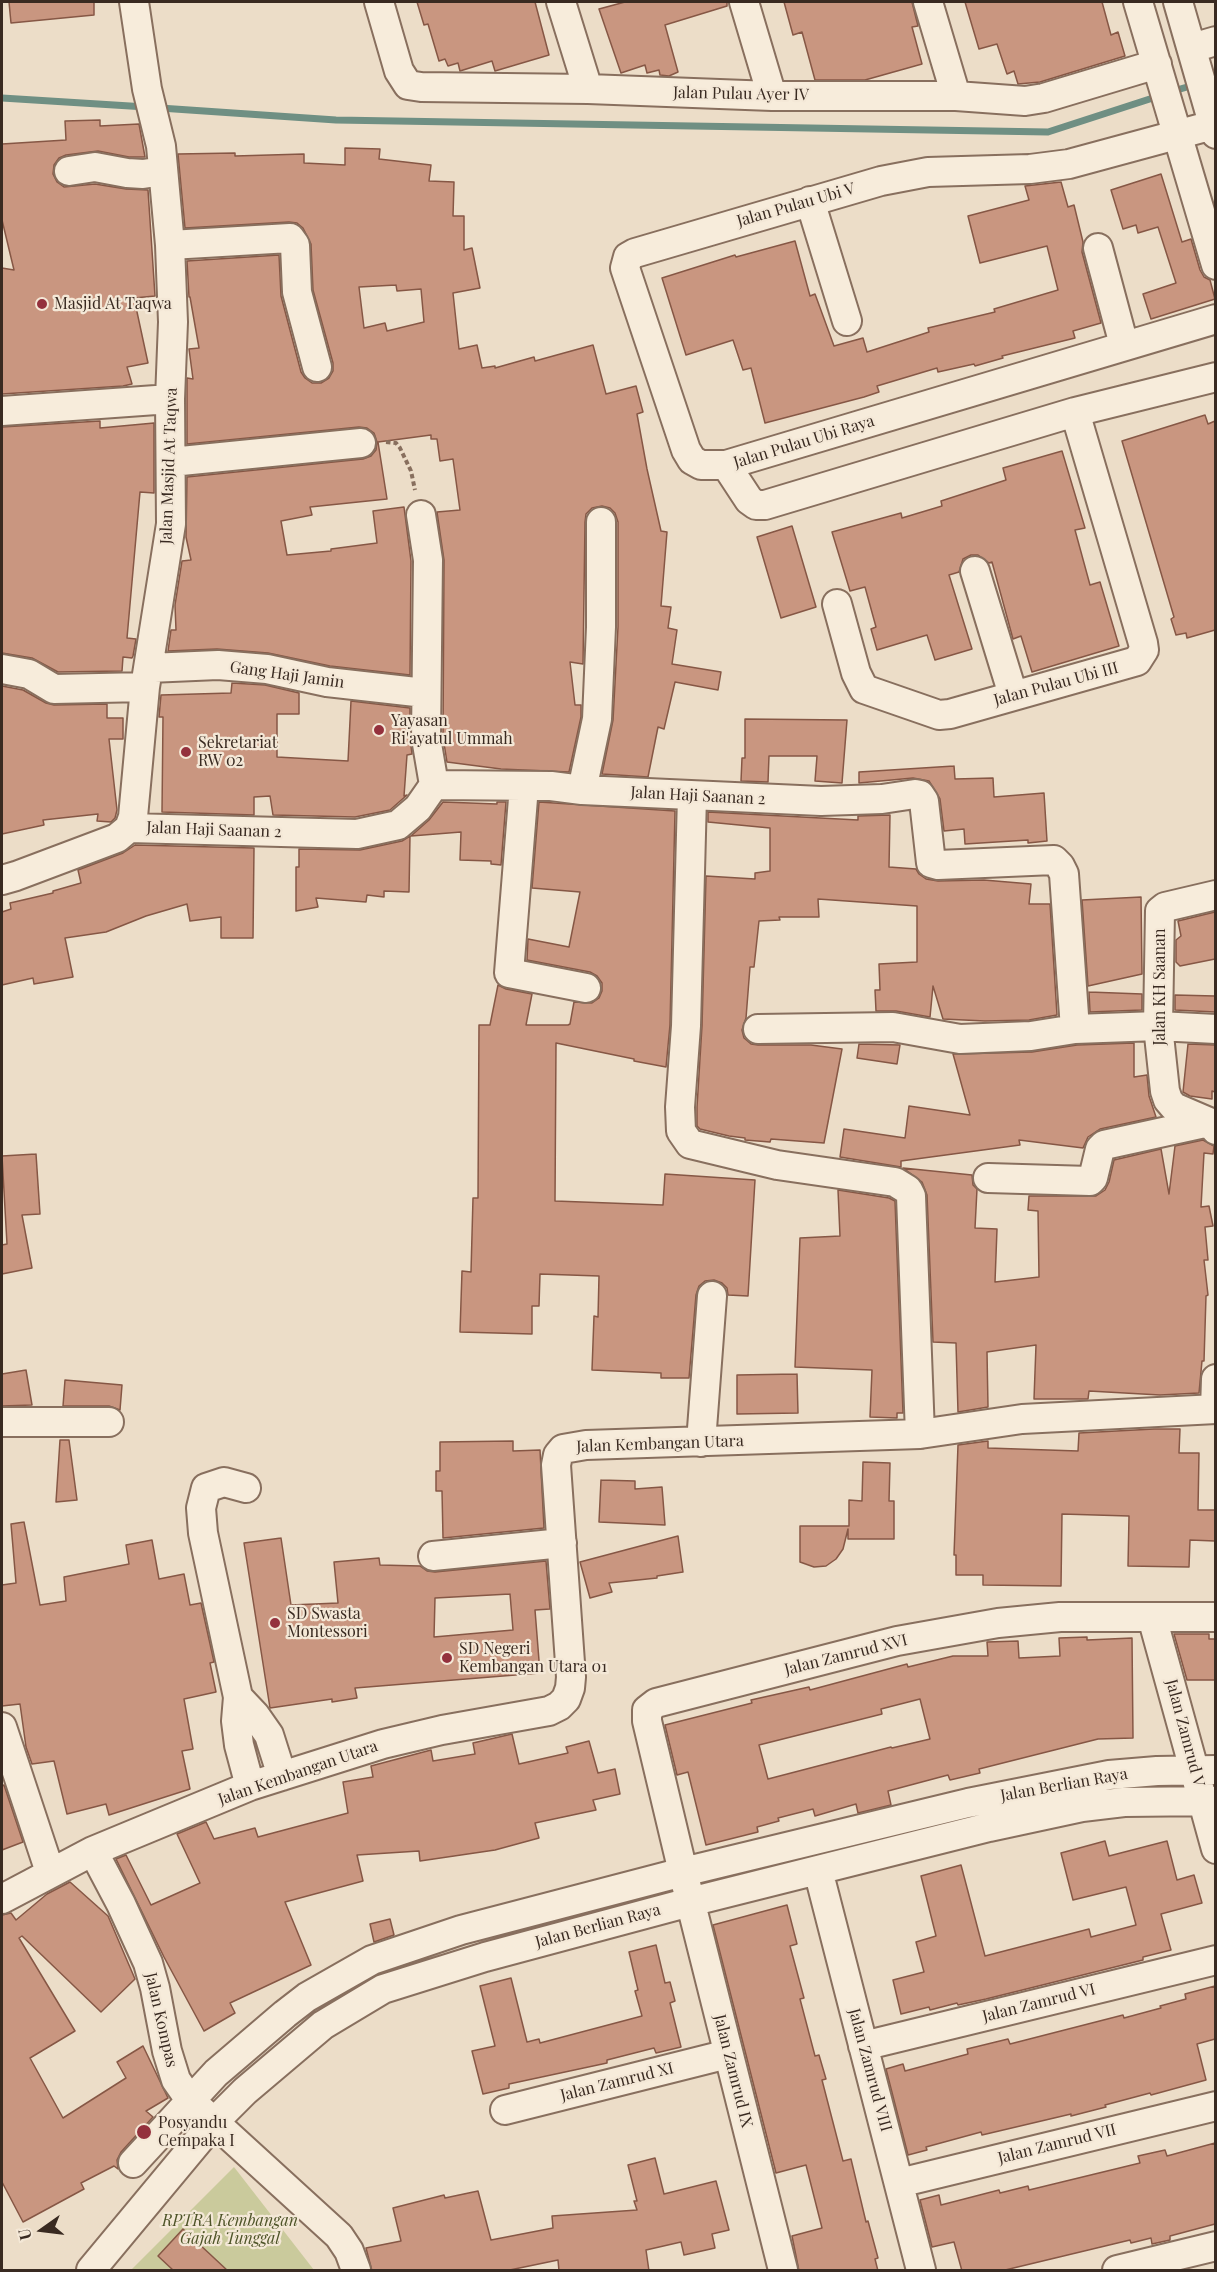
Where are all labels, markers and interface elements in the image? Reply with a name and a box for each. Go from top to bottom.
street label: Jalan Pulau Ayer IV [673,83,809,105]
street label: Jalan Pulau Ubi V [735,179,857,231]
place label: Masjid At Taqwa [54,294,172,314]
marker: Masjid At Taqwa [35,297,49,311]
street label: Jalan Masjid At Taqwa [157,387,181,545]
street label: Jalan Pulau Ubi Raya [731,411,877,473]
street label: Gang Haji Jamin [229,657,345,693]
street label: Jalan Pulau Ubi III [992,658,1120,710]
place label: Yayasan Ri'ayatul Ummah [391,711,513,749]
marker: Yayasan Ri'ayatul Ummah [372,723,386,737]
place label: Sekretariat RW 02 [198,733,278,771]
marker: Sekretariat RW 02 [179,745,193,759]
street label: Jalan Haji Saanan 2 [630,783,766,809]
street label: Jalan Haji Saanan 2 [146,818,282,842]
street label: Jalan KH Saanan [1150,928,1170,1046]
street label: Jalan Kembangan Utara [576,1431,744,1457]
place label: SD Swasta Montessori [287,1604,368,1642]
marker: SD Swasta Montessori [268,1616,282,1630]
street label: Jalan Zamrud XVI [783,1630,909,1680]
place label: SD Negeri Kembangan Utara 01 [459,1639,607,1677]
marker: SD Negeri Kembangan Utara 01 [440,1651,454,1665]
street label: Jalan Zamrud V [1161,1677,1209,1789]
street label: Jalan Kembangan Utara [216,1737,380,1809]
street label: Jalan Berlian Raya [999,1764,1129,1806]
street label: Jalan Berlian Raya [533,1900,663,1952]
street label: Jalan Kompas [141,1971,181,2069]
street label: Jalan Zamrud VI [981,1980,1097,2026]
street label: Jalan Zamrud VIII [844,2006,896,2134]
street label: Jalan Zamrud IX [710,2012,756,2130]
street label: Jalan Zamrud XI [558,2059,676,2105]
place label: Posyandu Cempaka I [158,2113,235,2151]
street label: Jalan Zamrud VII [996,2120,1118,2168]
marker: Posyandu Cempaka I [135,2123,153,2141]
north arrow [12,2200,72,2260]
park label: RPTRA Kembangan Gajah Tunggal [162,2211,298,2249]
text: U [13,2227,36,2242]

